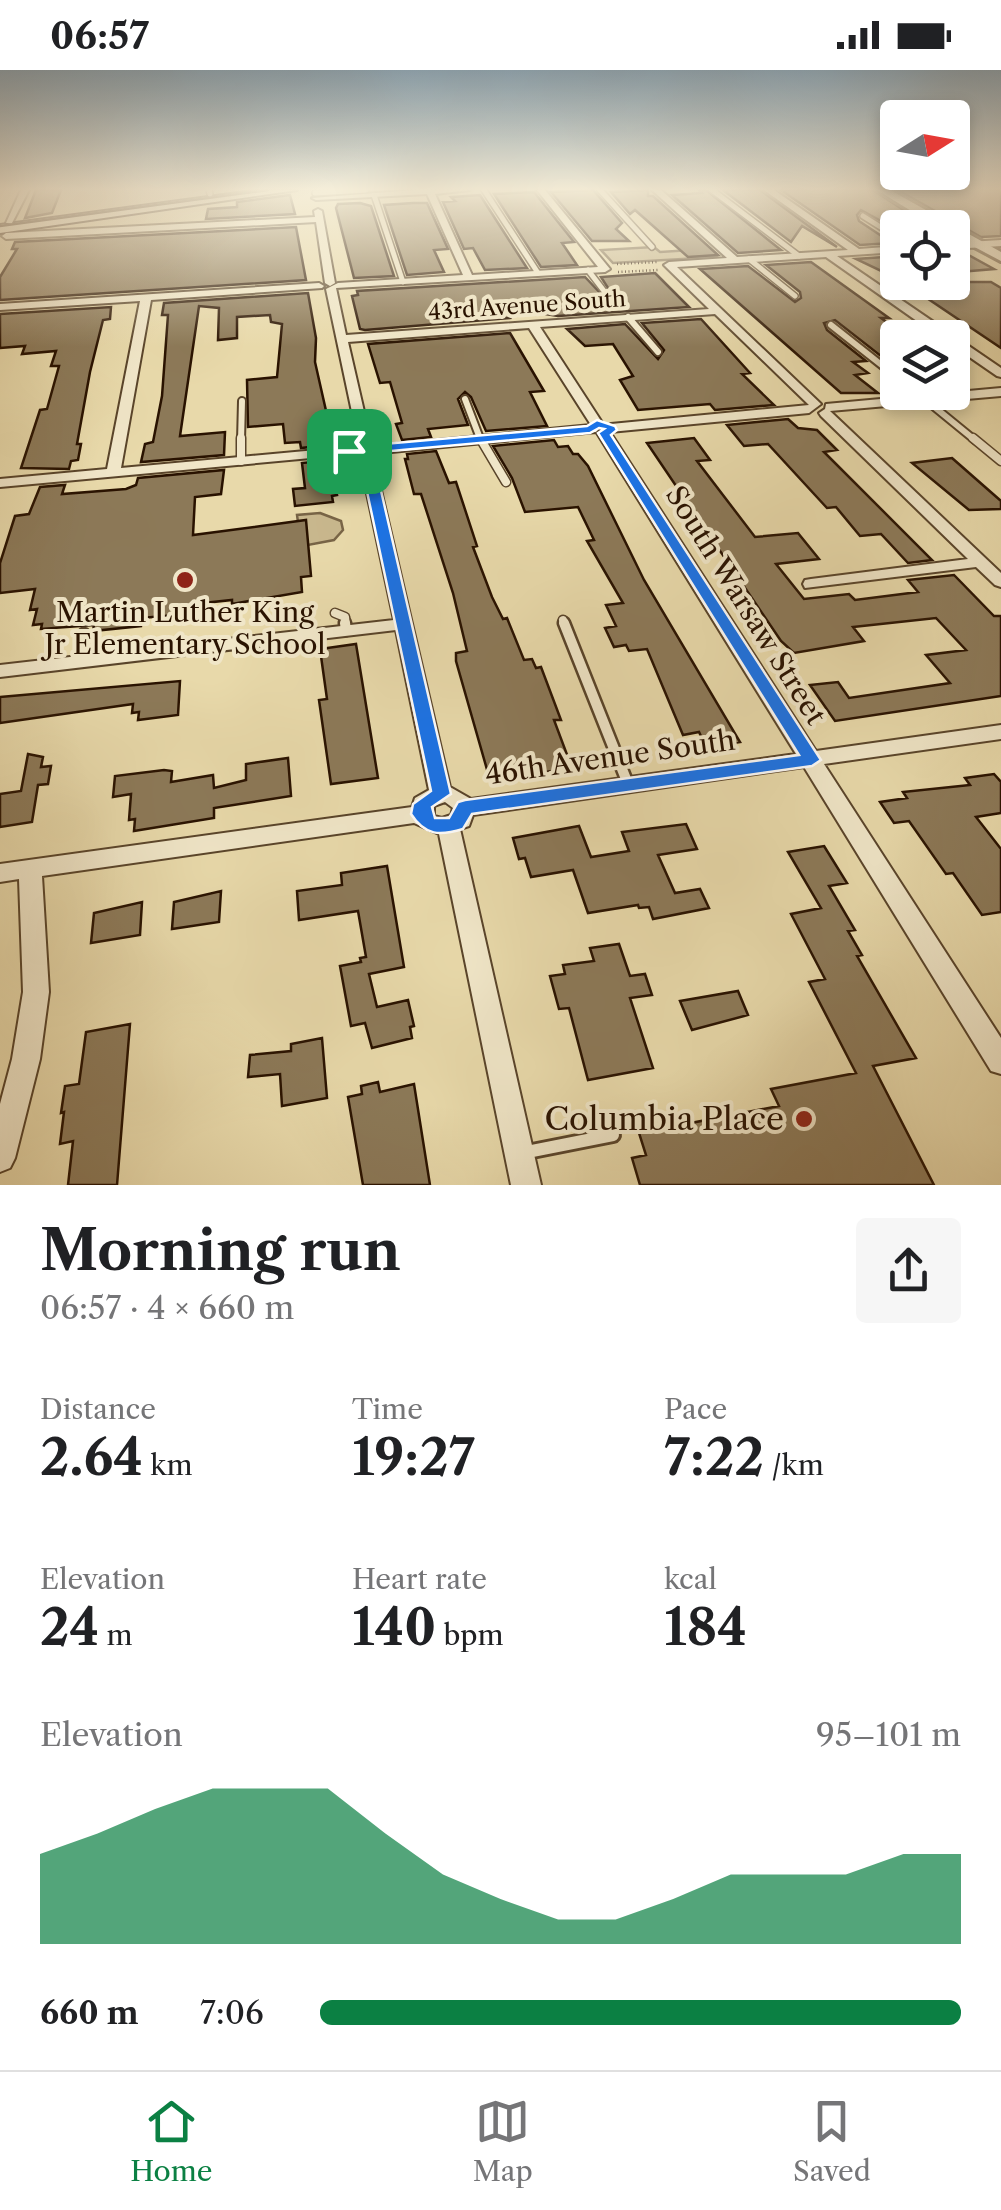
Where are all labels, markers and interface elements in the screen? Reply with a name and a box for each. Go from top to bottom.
text: 06:57 [50,12,149,59]
north arrow [880,100,970,190]
map controls [880,100,970,410]
button: locate [880,210,970,300]
street label: 43rd Avenue South [427,285,627,326]
button: layers [880,320,970,410]
pin [307,409,392,494]
icon: arrive [322,424,377,479]
street label: South Warsaw Street [659,479,833,731]
marker: Martin Luther King Jr Elementary School [174,569,196,591]
place label: Martin Luther King Jr Elementary School [40,595,326,661]
street label: 46th Avenue South [483,723,737,791]
place label: Columbia Place [544,1099,784,1138]
marker: Columbia Place [793,1108,815,1130]
text: Morning run [40,1217,401,1284]
button: share [856,1218,961,1323]
text: 06:57 · 4 × 660 m [40,1288,294,1327]
text: Distance [40,1392,156,1426]
text: Time [352,1392,423,1426]
text: Pace [664,1392,727,1426]
text: 2.64 [40,1426,143,1488]
text: 19:27 [352,1426,475,1488]
text: 7:22 [664,1426,764,1488]
text: km [143,1448,193,1482]
text: /km [764,1448,824,1482]
text: Elevation [40,1562,165,1596]
text: Heart rate [352,1562,487,1596]
text: kcal [664,1562,717,1596]
text: 24 [40,1596,99,1658]
text: 140 [352,1596,436,1658]
text: 184 [664,1596,747,1658]
text: m [99,1618,133,1652]
text: bpm [436,1618,504,1652]
text: Elevation [40,1715,183,1754]
text: 95–101 m [816,1715,961,1754]
text: 660 m [40,1993,139,2032]
text: 7:06 [200,1993,264,2032]
tab: Home [130,2094,212,2188]
tab: Map [473,2094,533,2188]
tab: Saved [793,2094,871,2188]

